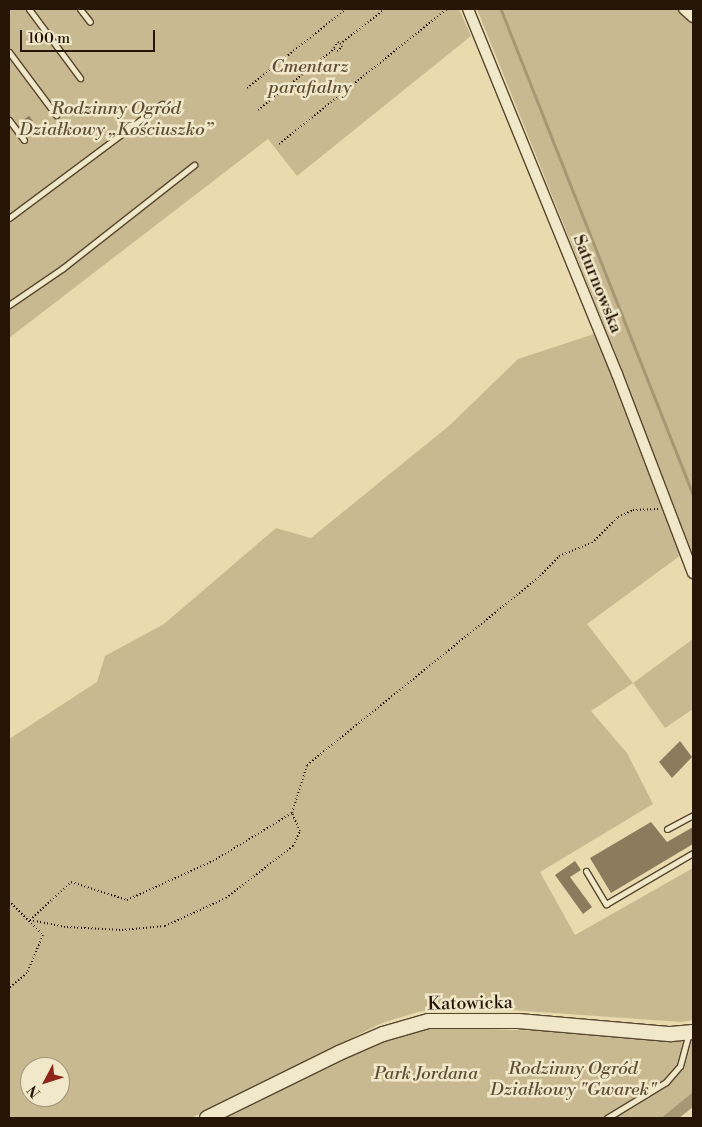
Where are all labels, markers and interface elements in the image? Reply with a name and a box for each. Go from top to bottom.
scale bar [22,20,158,52]
text: 100 m [28,29,70,48]
park label: Cmentarz parafialny [268,57,352,100]
park label: Rodzinny Ogród Działkowy „Kościuszko” [19,99,213,142]
street label: Saturnowska [567,232,627,336]
street label: Katowicka [427,992,513,1016]
north arrow [20,1057,70,1107]
park label: Rodzinny Ogród Działkowy "Gwarek" [490,1059,656,1102]
park label: Park Jordana [374,1063,478,1085]
text: N [24,1081,45,1101]

